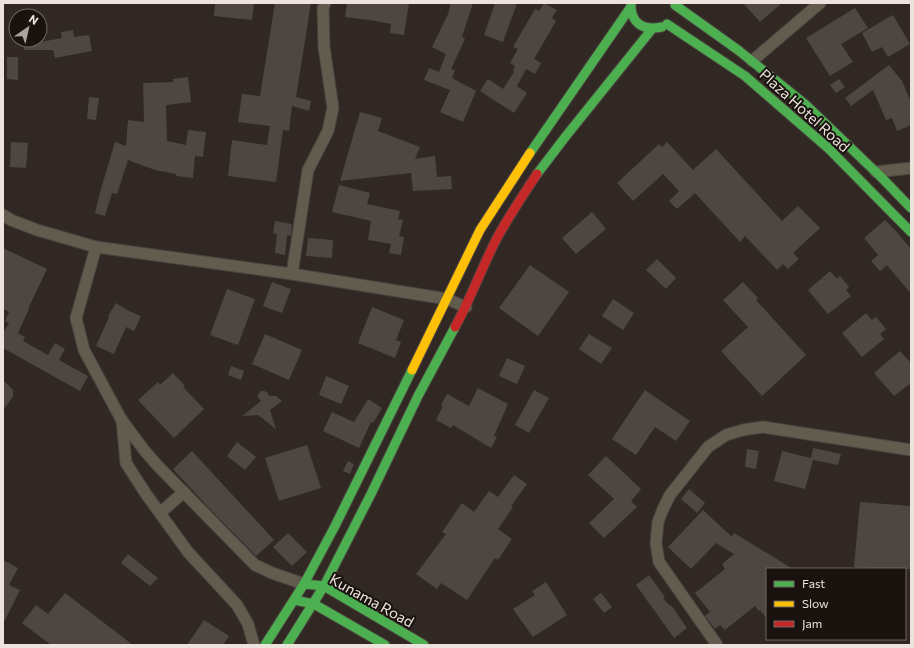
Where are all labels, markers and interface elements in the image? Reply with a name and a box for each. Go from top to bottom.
north arrow [8,8,48,48]
text: N [27,12,41,27]
street label: Plaza Hotel Road [756,65,854,155]
legend [766,568,906,640]
street label: Kunama Road [327,569,417,631]
text: Fast [802,576,825,590]
text: Slow [802,596,829,610]
text: Jam [802,616,822,631]

